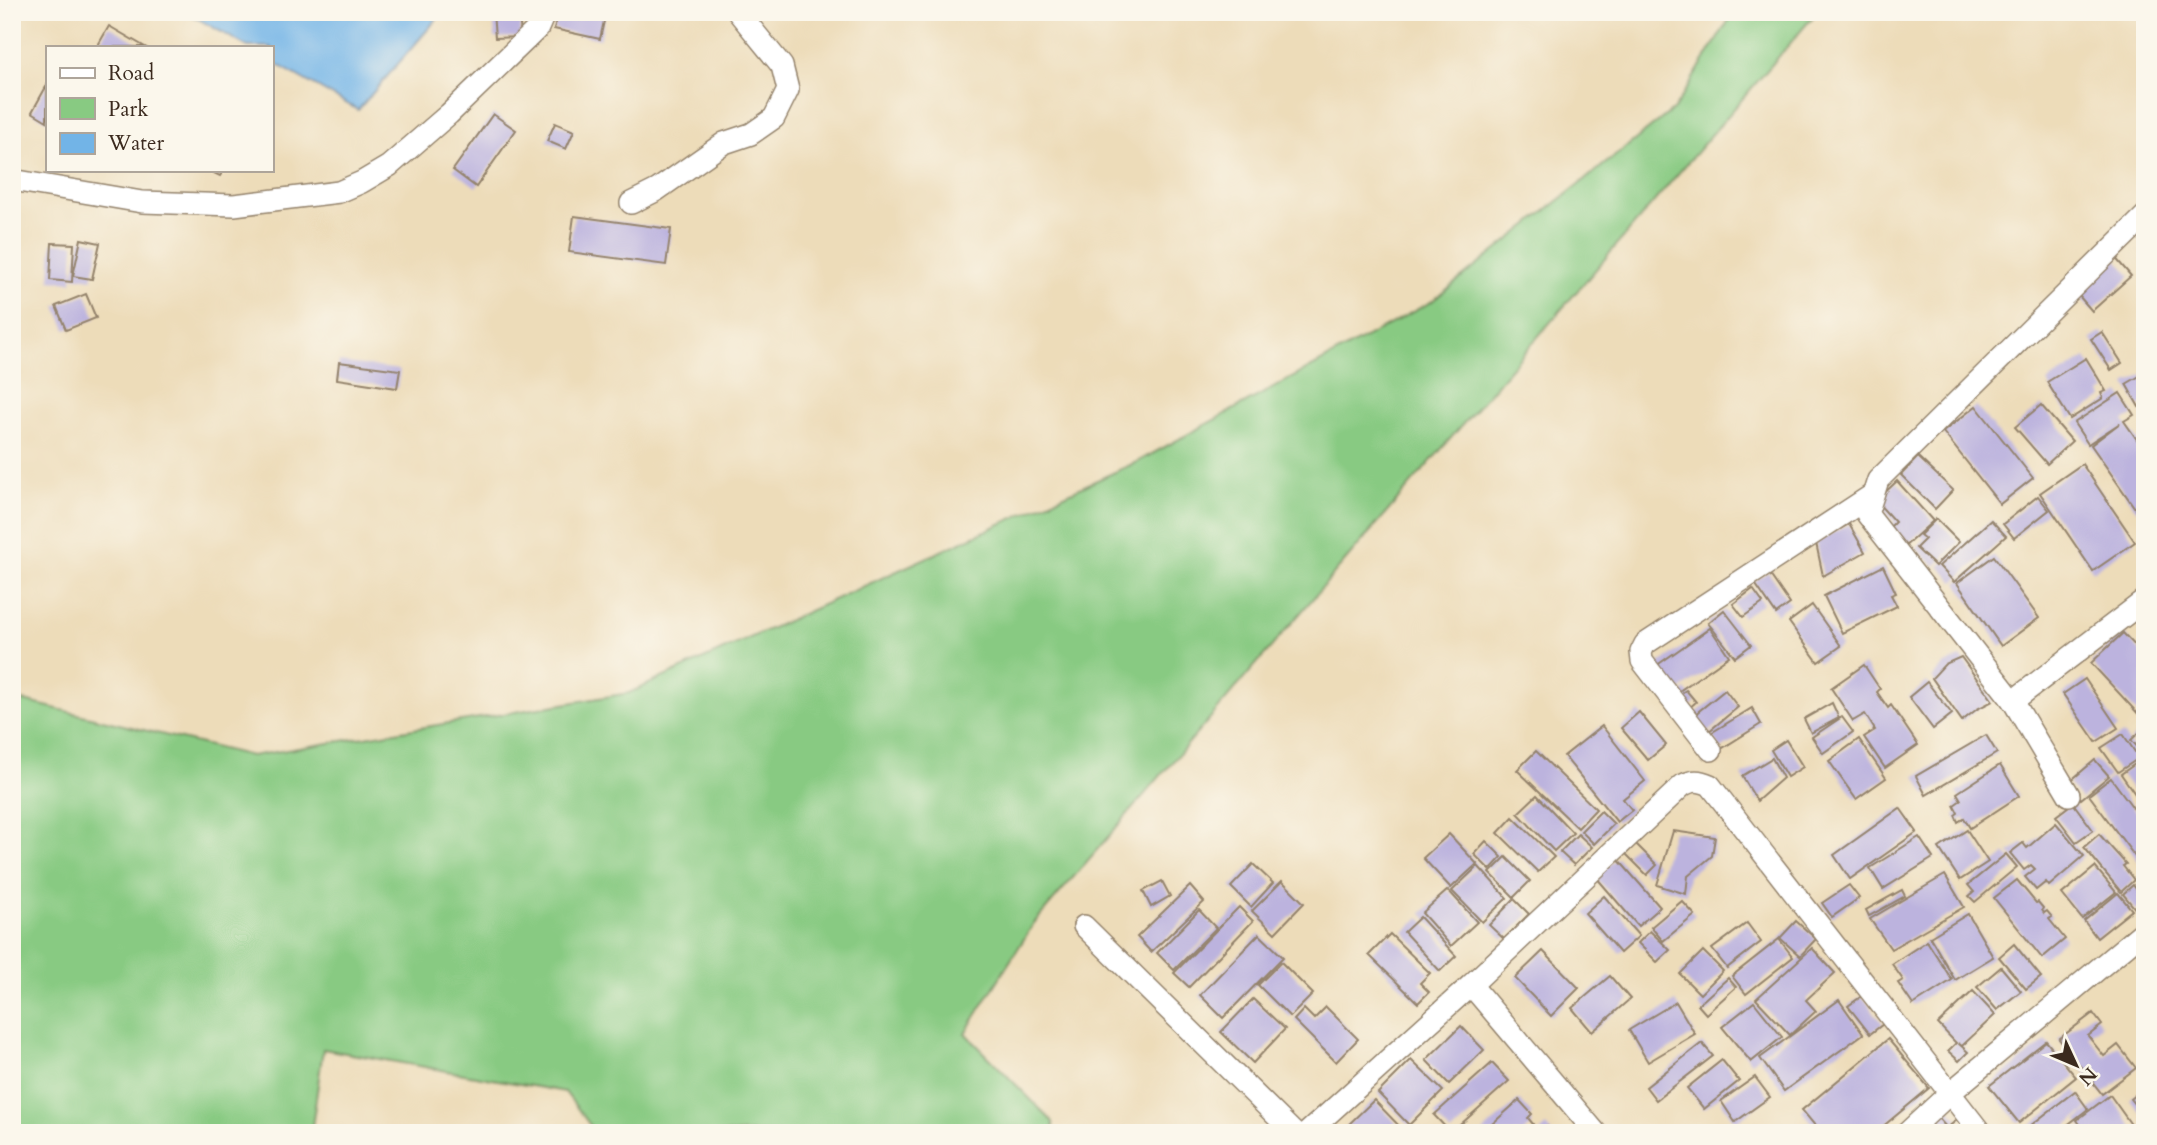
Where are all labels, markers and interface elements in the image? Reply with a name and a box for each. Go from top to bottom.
legend [46,46,273,172]
text: Road [108,59,154,88]
text: Park [108,95,149,124]
text: Water [107,129,164,158]
north arrow [2042,1030,2112,1100]
text: N [2072,1061,2103,1091]

